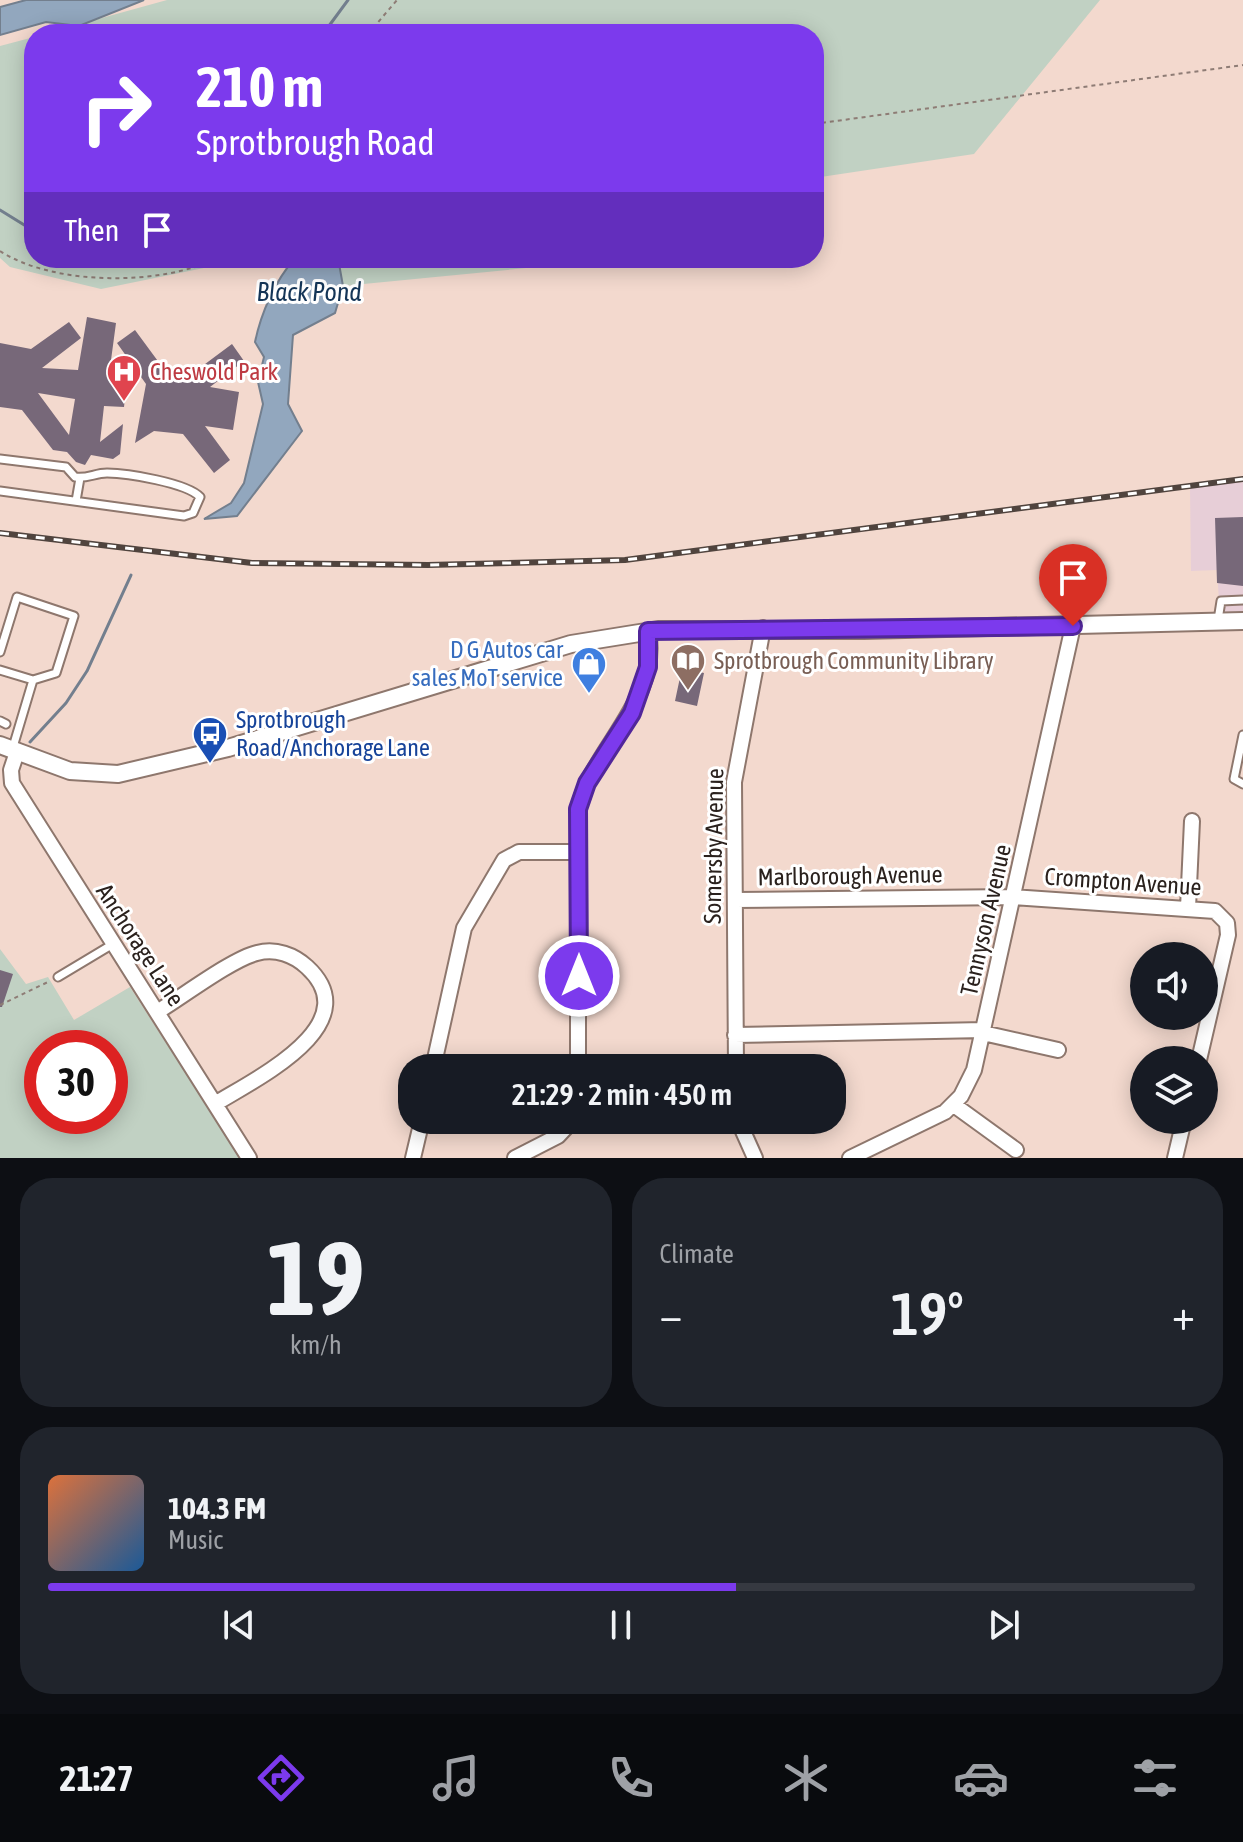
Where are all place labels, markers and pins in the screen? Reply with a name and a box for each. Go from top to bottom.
hospital icon: Cheswold Park [105,353,143,403]
place label: Cheswold Park [150,358,278,385]
pin [1039,544,1107,626]
place label: D G Autos car sales MoT service [412,636,564,691]
library icon: Sprotbrough Community Library [669,642,707,692]
shop icon: D G Autos car sales MoT service [570,645,608,695]
place label: Sprotbrough Community Library [714,647,994,674]
place label: Sprotbrough Road/Anchorage Lane [236,706,430,761]
bus stop icon: Sprotbrough Road/Anchorage Lane [191,715,229,765]

